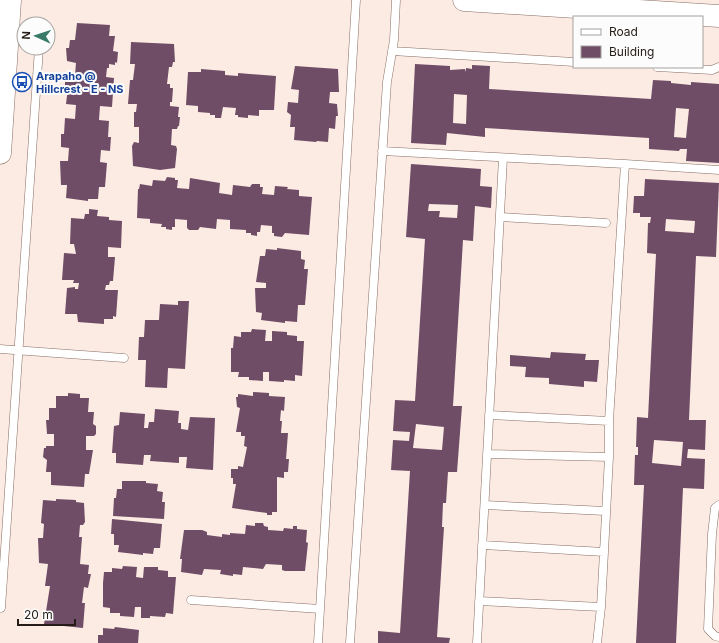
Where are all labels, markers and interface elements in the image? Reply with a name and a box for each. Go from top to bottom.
north arrow [16,16,56,56]
legend [573,16,703,68]
text: Road [609,24,638,39]
text: N [19,31,33,40]
text: Building [609,44,654,59]
place label: Arapaho @ Hillcrest - E - NS [36,69,124,96]
bus stop icon: Arapaho @ Hillcrest - E - NS [11,71,33,93]
scale bar [18,601,75,627]
text: 20 m [24,607,53,622]

